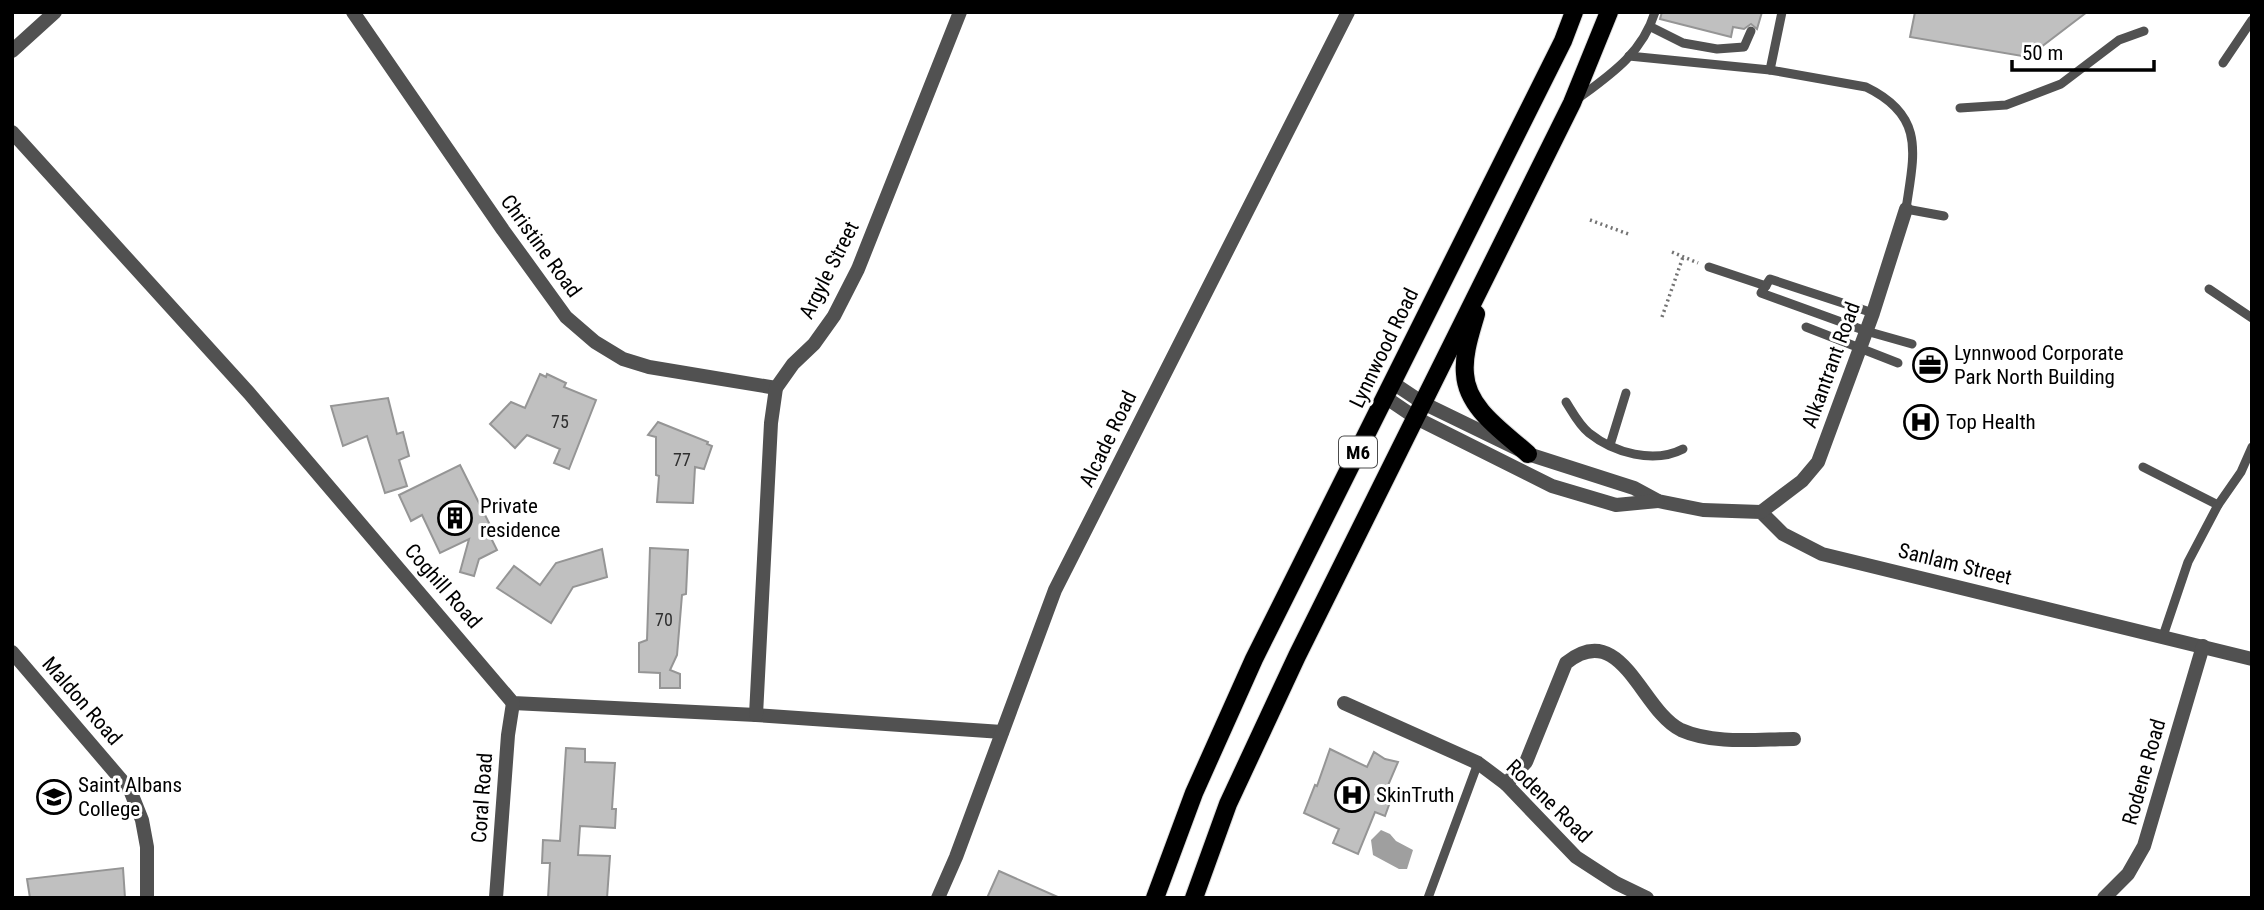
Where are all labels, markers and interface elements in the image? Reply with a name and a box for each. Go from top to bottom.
scale bar [2012,28,2154,72]
text: 50 m [2022,41,2063,65]
street label: Christine Road [496,190,586,302]
street label: Argyle Street [794,217,864,323]
street label: Lynnwood Road [1345,284,1423,412]
street label: Alkantrant Road [1797,299,1865,431]
place label: Lynnwood Corporate Park North Building [1954,341,2124,389]
office icon: Lynnwood Corporate Park North Building [1911,346,1949,384]
street label: Alcade Road [1074,387,1142,491]
hospital icon: Top Health [1902,403,1940,441]
place label: Top Health [1946,410,2036,434]
house number: 75 [551,411,569,432]
road number: M6 [1339,436,1377,467]
house number: 77 [673,449,691,470]
place label: Private residence [480,494,561,542]
building icon: Private residence [436,499,474,537]
street label: Sanlam Street [1896,538,2014,590]
street label: Coghill Road [400,539,486,633]
house number: 70 [655,609,673,630]
street label: Maldon Road [37,652,127,750]
street label: Rodene Road [2117,716,2171,828]
street label: Coral Road [467,752,497,844]
street label: Rodene Road [1501,755,1597,847]
place label: Saint Albans College [78,773,182,821]
hospital icon: SkinTruth [1333,776,1371,814]
school or university icon: Saint Albans College [35,778,73,816]
place label: SkinTruth [1376,783,1454,807]

